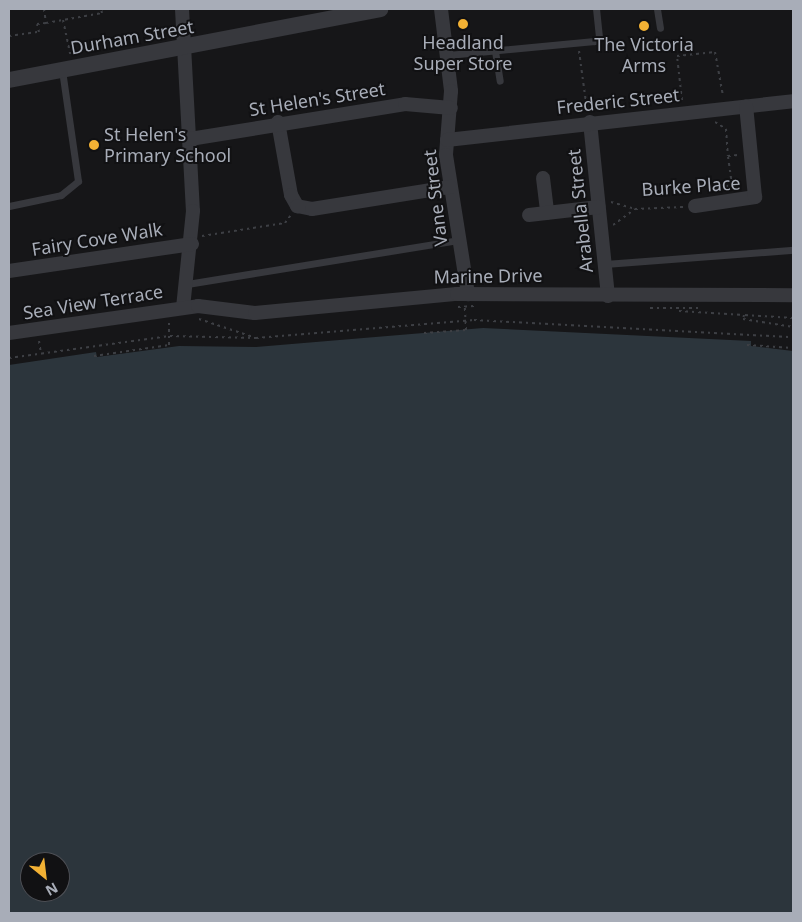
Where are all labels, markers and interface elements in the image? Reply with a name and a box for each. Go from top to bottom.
street label: Durham Street [69,16,195,58]
marker: Headland Super Store [457,18,469,30]
marker: The Victoria Arms [638,20,650,32]
place label: Headland Super Store [414,32,512,74]
place label: The Victoria Arms [594,34,694,76]
street label: St Helen's Street [247,78,387,120]
street label: Frederic Street [555,84,681,118]
place label: St Helen's Primary School [104,124,231,166]
marker: St Helen's Primary School [88,139,100,151]
street label: Arabella Street [563,148,597,274]
street label: Vane Street [418,149,452,247]
street label: Burke Place [641,172,741,200]
street label: Fairy Cove Walk [30,218,164,260]
street label: Marine Drive [433,264,543,288]
street label: Sea View Terrace [22,280,164,324]
north arrow [20,852,70,902]
text: N [42,879,62,901]

